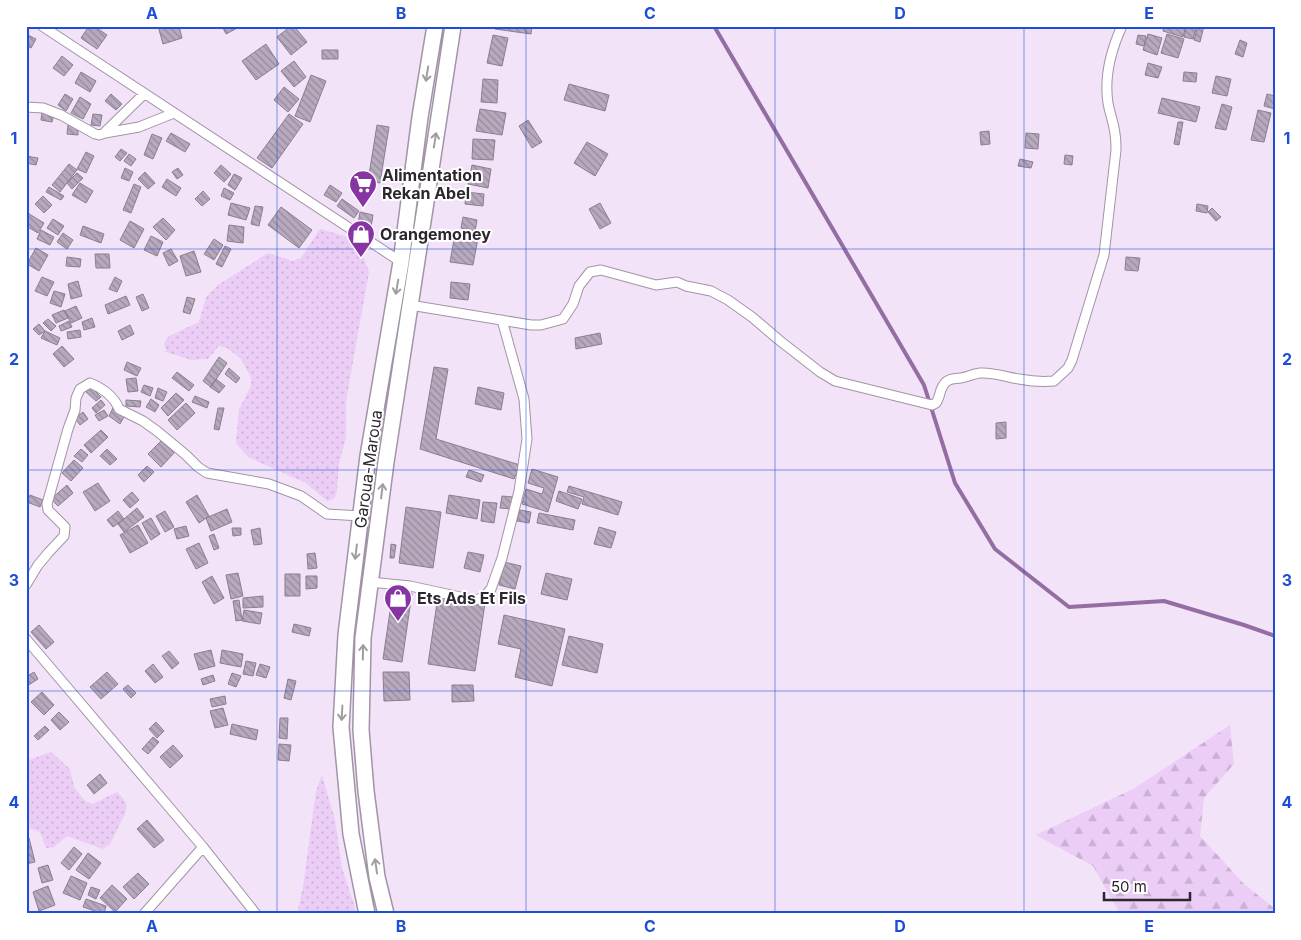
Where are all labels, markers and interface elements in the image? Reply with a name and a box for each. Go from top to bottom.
text: A [146,3,158,23]
text: B [396,3,406,23]
text: C [644,3,656,23]
text: D [894,3,906,23]
text: E [1144,3,1154,23]
one-way arrow [421,66,431,82]
text: 1 [11,128,17,148]
text: 1 [1284,128,1290,148]
one-way arrow [430,132,440,148]
place label: Alimentation Rekan Abel [382,165,482,203]
supermarket icon: Alimentation Rekan Abel [348,169,378,208]
shop icon: Orangemoney [346,219,376,258]
place label: Orangemoney [380,224,491,244]
one-way arrow [391,279,401,295]
text: 2 [9,349,19,369]
text: 2 [1282,349,1292,369]
street label: Garoua-Maroua [350,409,386,529]
one-way arrow [377,483,387,499]
one-way arrow [351,543,361,559]
text: 3 [9,570,19,590]
text: 3 [1282,570,1292,590]
shop icon: Ets Ads Et Fils [383,583,413,622]
place label: Ets Ads Et Fils [417,588,526,608]
one-way arrow [358,644,368,660]
one-way arrow [338,705,347,721]
text: 4 [9,792,20,812]
text: 4 [1282,792,1293,812]
one-way arrow [371,858,381,874]
scale bar [1104,870,1190,902]
text: 50 m [1111,877,1147,896]
text: A [146,916,158,936]
text: B [396,916,406,936]
text: C [644,916,656,936]
text: D [894,916,906,936]
text: E [1144,916,1154,936]

